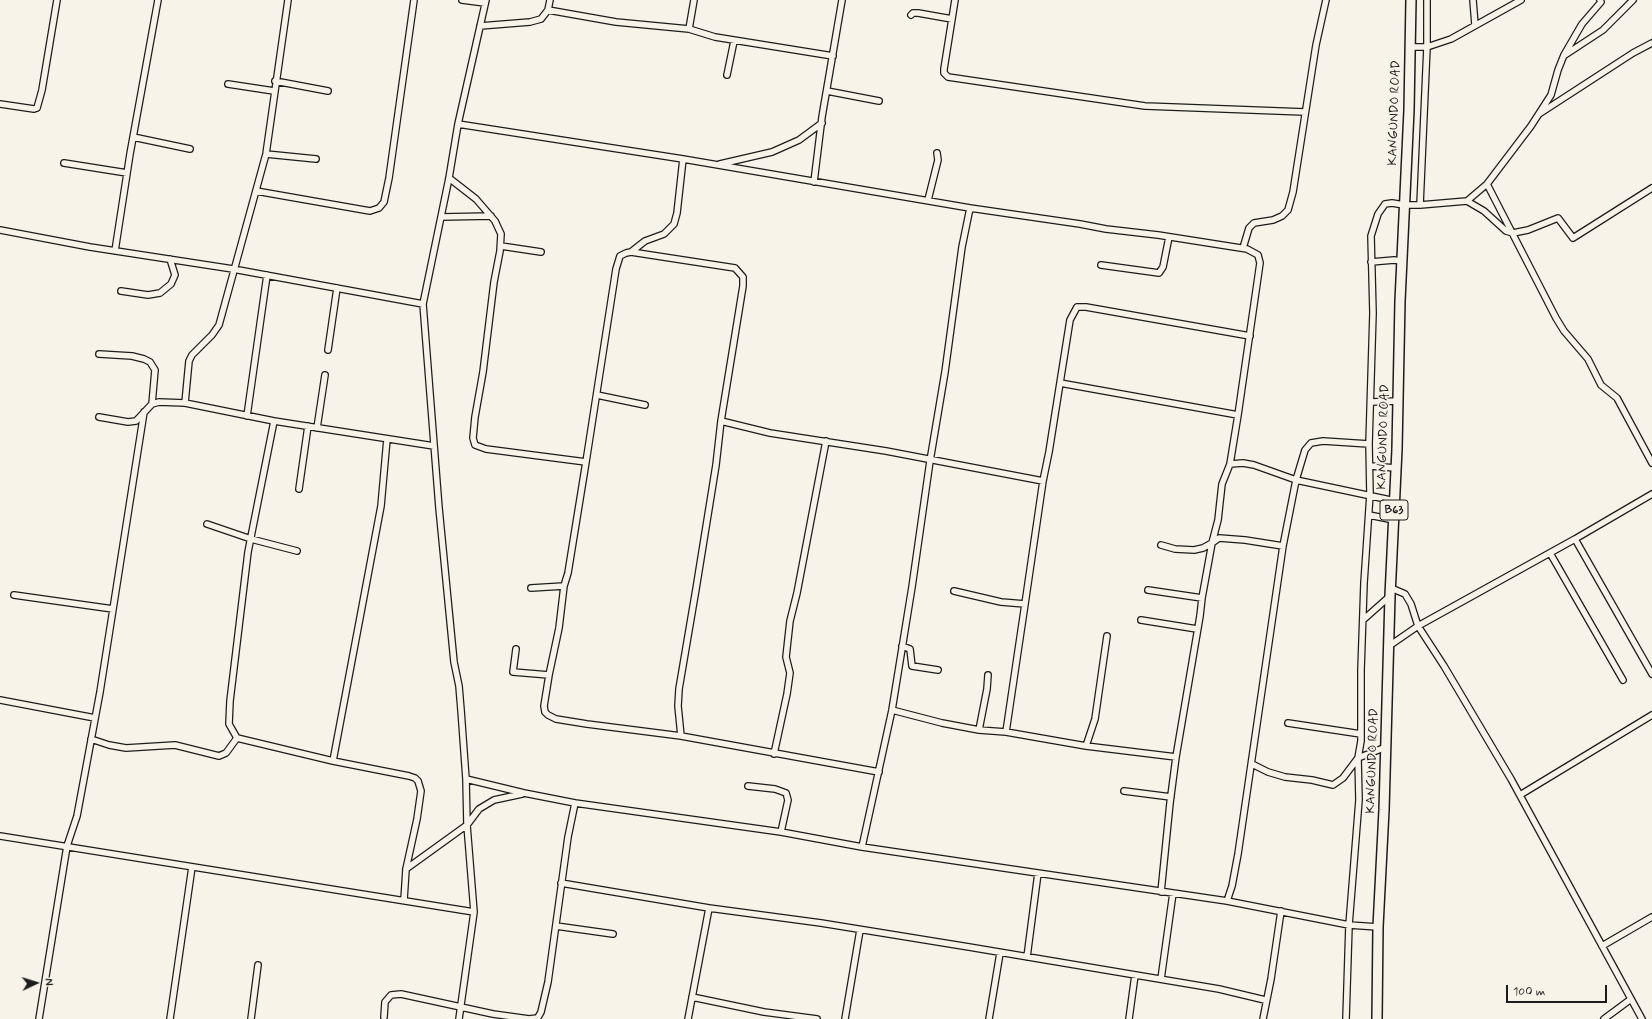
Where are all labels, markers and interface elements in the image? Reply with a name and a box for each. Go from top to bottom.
street label: KANGUNDO ROAD [1385,60,1405,166]
street label: KANGUNDO ROAD [1374,384,1394,490]
road number: B63 [1380,500,1408,520]
street label: KANGUNDO ROAD [1363,708,1383,814]
north arrow [16,963,56,1003]
scale bar [1508,977,1609,1003]
text: N [41,978,55,986]
text: 100 m [1513,984,1545,1000]

